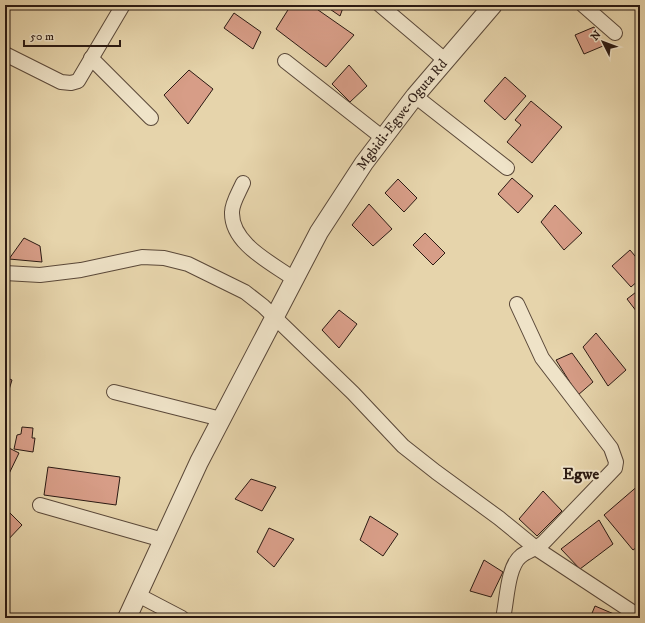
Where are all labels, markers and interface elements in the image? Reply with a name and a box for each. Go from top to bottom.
scale bar [24,22,120,48]
north arrow [583,22,623,62]
text: N [588,28,605,44]
text: 50 m [30,29,54,44]
street label: Mgbidi-Egwe-Oguta Rd [353,56,451,174]
district label: Egwe [563,464,600,484]

